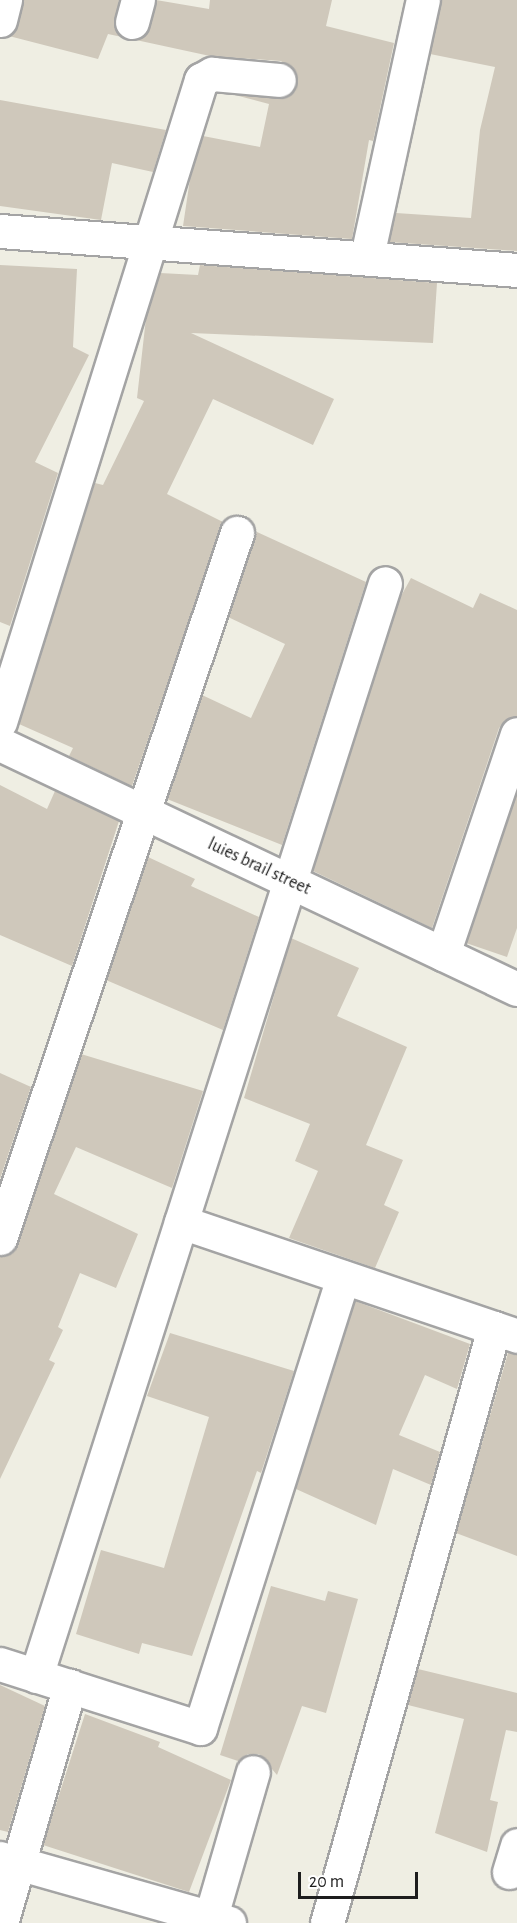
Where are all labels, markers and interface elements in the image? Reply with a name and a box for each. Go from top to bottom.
street label: luies brail street [204,834,314,900]
scale bar [301,1860,421,1898]
text: 20 m [309,1873,344,1891]

